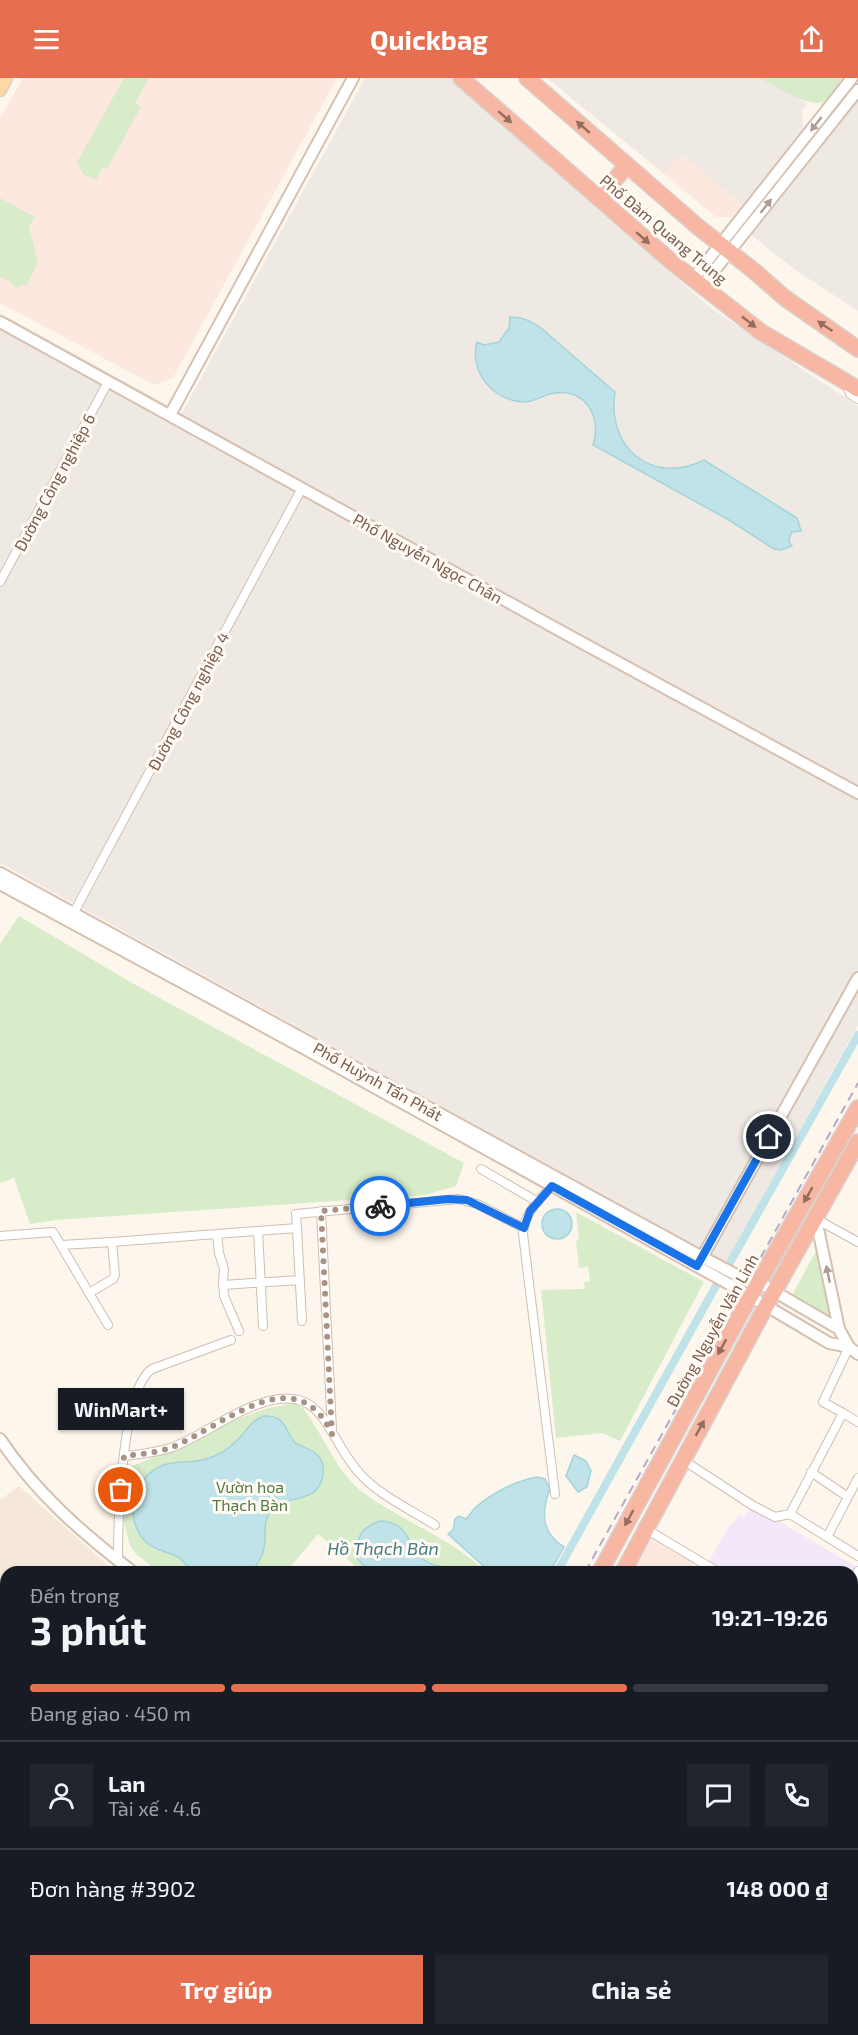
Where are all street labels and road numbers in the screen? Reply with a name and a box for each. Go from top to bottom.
street label: Phố Đàm Quang Trung [596,170,731,289]
street label: Đường Công nghiệp 6 [10,410,98,554]
street label: Phố Nguyễn Ngọc Chân [350,509,506,607]
street label: Đường Công nghiệp 4 [143,628,233,773]
street label: Phố Huỳnh Tấn Phát [310,1038,446,1124]
street label: Đường Nguyễn Văn Linh [662,1250,762,1410]

